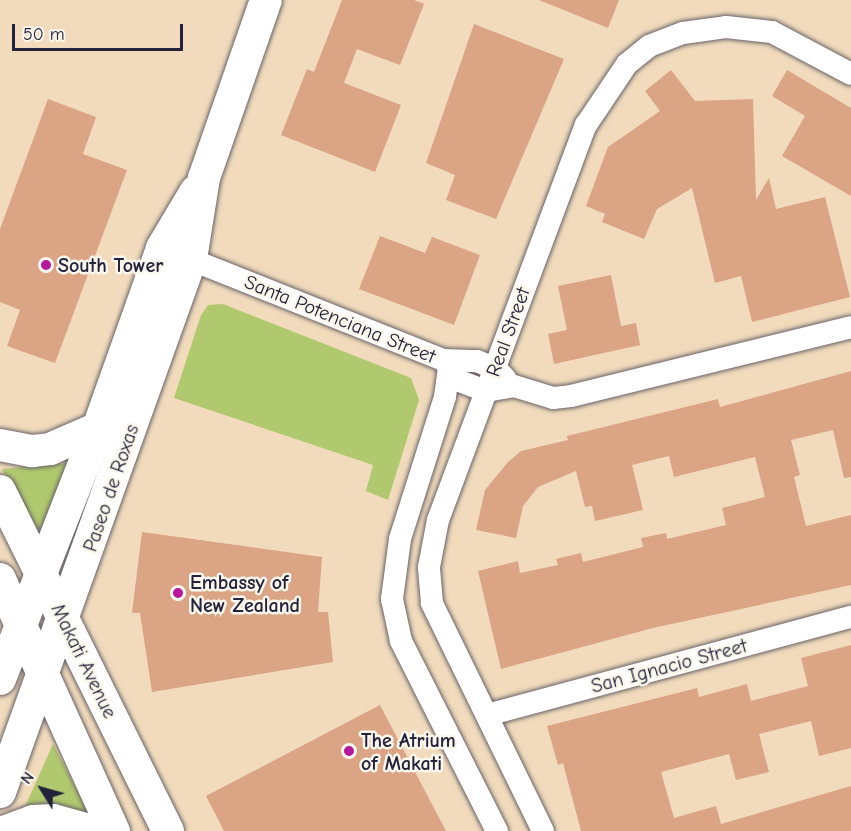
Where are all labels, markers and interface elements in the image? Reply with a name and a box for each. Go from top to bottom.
scale bar [15,12,186,50]
text: 50 m [23,24,65,45]
place label: South Tower [58,253,163,277]
marker: South Tower [39,258,53,272]
street label: Santa Potenciana Street [241,270,439,368]
street label: Real Street [481,284,535,380]
street label: Paseo de Roxas [78,421,144,555]
place label: Embassy of New Zealand [190,570,300,617]
marker: Embassy of New Zealand [171,586,185,600]
street label: Makati Avenue [46,600,122,722]
street label: San Ignacio Street [588,634,750,698]
place label: The Atrium of Makati [361,728,456,775]
marker: The Atrium of Makati [342,744,356,758]
north arrow [12,759,72,819]
text: N [17,769,38,788]

